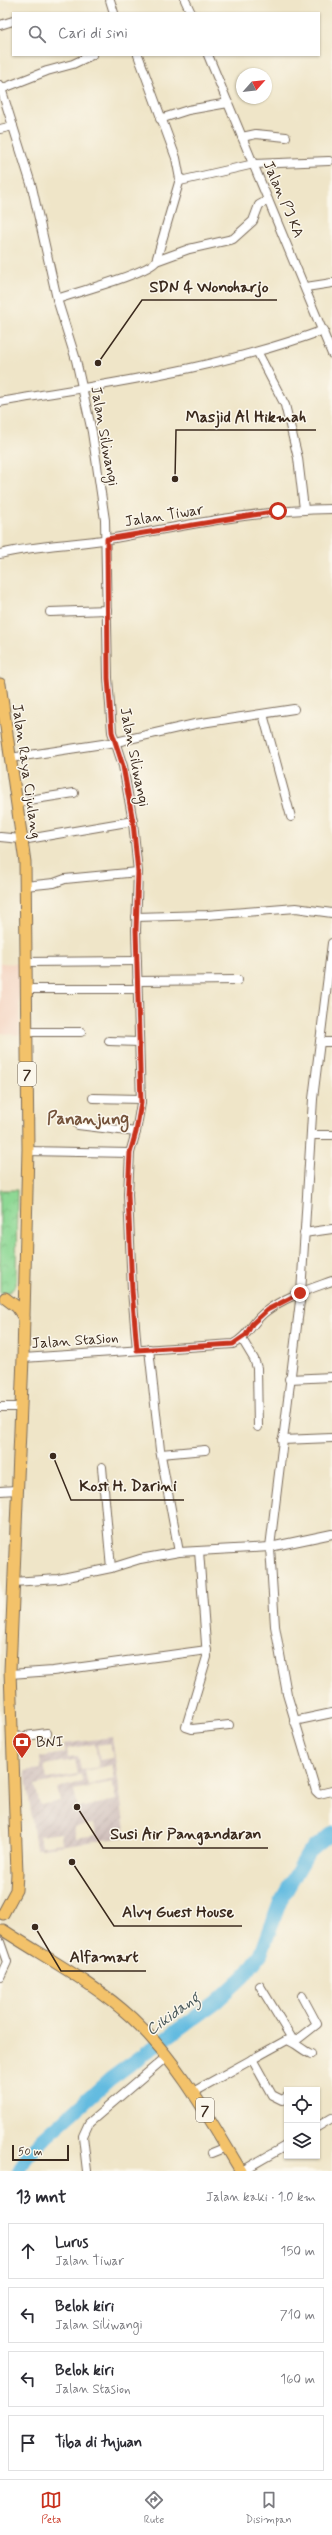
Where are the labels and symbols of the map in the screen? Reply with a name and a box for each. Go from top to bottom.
north arrow [236,68,272,104]
street label: Jalan PJ KA [258,158,308,241]
callout: SDN 4 Wonoharjo [142,272,277,300]
text: SDN 4 Wonoharjo [150,277,269,298]
street label: Jalan Siliwangi [84,385,123,488]
callout: Masjid Al Hikmah [176,402,316,430]
text: Masjid Al Hikmah [186,407,306,428]
street label: Jalan Tiwar [123,500,205,532]
route start [269,502,287,520]
street label: Jalan Raya Cijulang [7,702,45,840]
street label: Jalan Siliwangi [114,706,153,809]
road number: 7 [18,1062,36,1086]
district label: Pananjung [47,1108,129,1133]
route end [291,1284,309,1302]
street label: Jalan Stasion [31,1328,119,1354]
callout: Kost H. Darini [71,1472,184,1500]
text: Kost H. Darini [79,1476,177,1497]
bank icon: BNI [11,1731,33,1759]
place label: BNI [36,1733,64,1753]
callout: Susi Air Pangandaran [103,1820,268,1848]
text: Susi Air Pangandaran [110,1824,262,1846]
callout: Alvy Guest House [114,1898,242,1926]
text: Alvy Guest House [122,1902,235,1923]
callout: Alfamart [61,1943,146,1971]
text: Alfamart [70,1947,138,1968]
water label: Cikidang [142,1987,206,2042]
road number: 7 [196,2098,214,2122]
scale bar [12,2143,69,2162]

